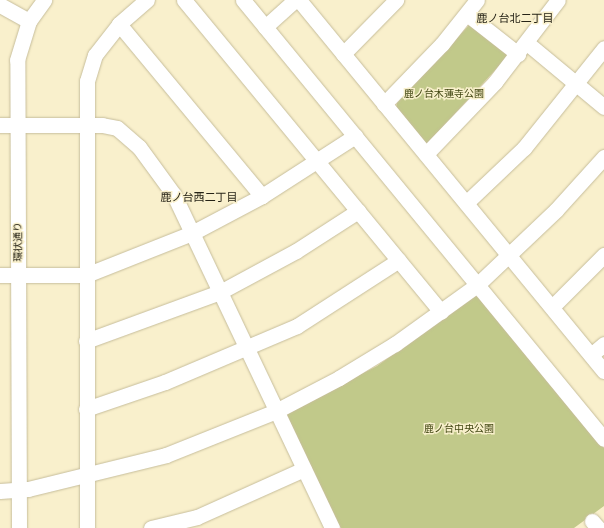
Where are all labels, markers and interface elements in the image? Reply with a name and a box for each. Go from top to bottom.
district label: 鹿ノ台北二丁目 [477,11,553,25]
park label: 鹿ノ台木蓮寺公園 [404,88,484,100]
district label: 鹿ノ台西二丁目 [161,190,237,204]
street label: 環状通り [12,222,24,262]
park label: 鹿ノ台中央公園 [424,423,494,435]

